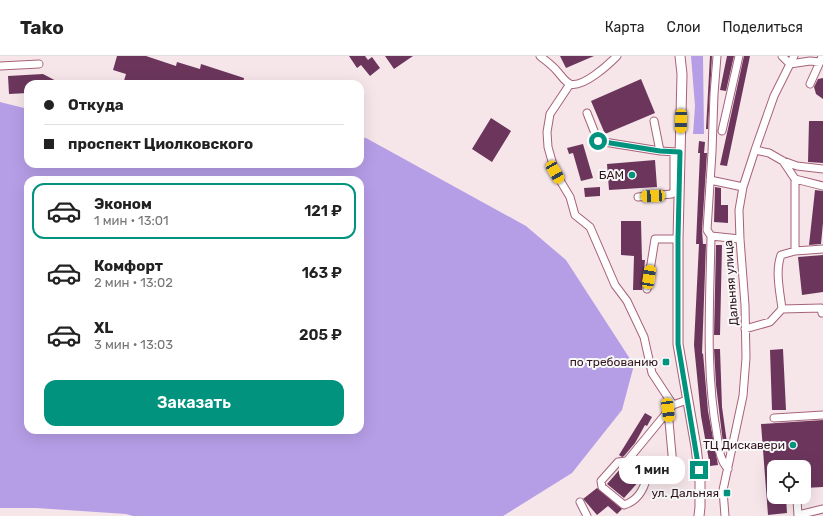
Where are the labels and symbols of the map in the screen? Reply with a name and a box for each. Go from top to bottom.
car [675,109,687,133]
route start [589,132,607,150]
car [544,159,566,185]
place label: БАМ [599,168,624,182]
marker: БАМ [627,170,637,180]
car [641,189,665,203]
street label: Дальняя улица [721,240,741,326]
car [641,264,657,290]
place label: по требованию [570,355,658,369]
marker: по требованию [661,357,671,367]
car [661,397,675,423]
place label: ТЦ Дискавери [703,438,785,452]
marker: ТЦ Дискавери [788,440,798,450]
callout: 1 мин [619,456,685,484]
route end [690,461,708,479]
place label: ул. Дальняя [651,486,719,500]
marker: ул. Дальняя [722,488,732,498]

